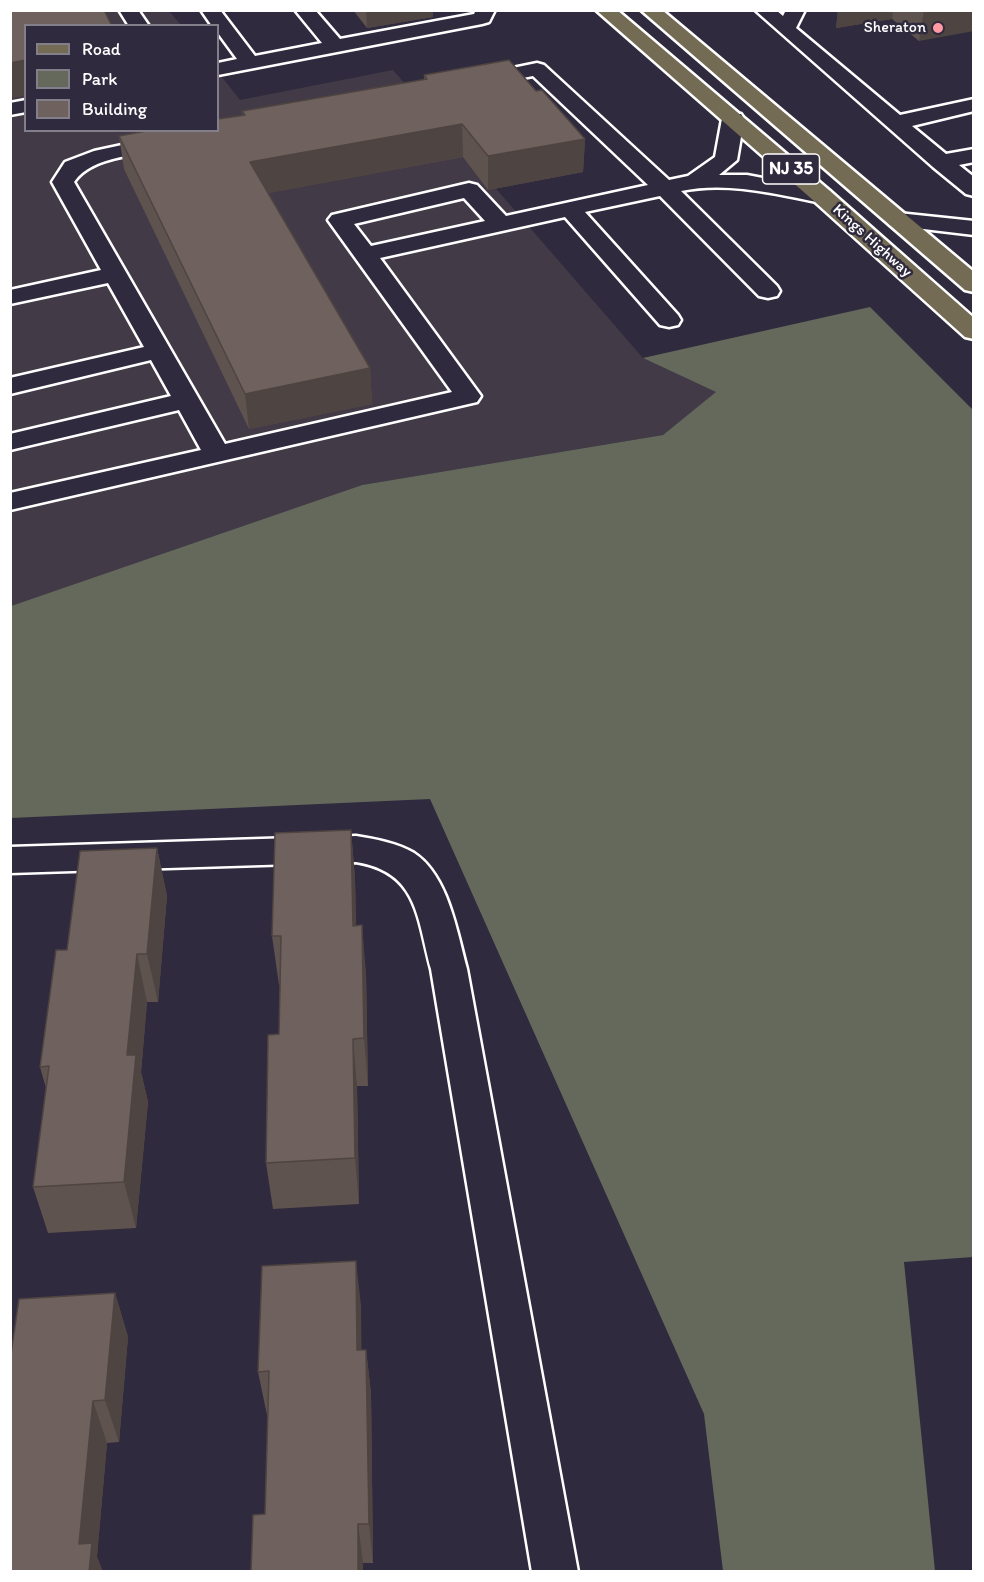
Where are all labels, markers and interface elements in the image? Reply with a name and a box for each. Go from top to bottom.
place label: Sheraton [864,18,926,38]
marker: Sheraton [931,21,945,35]
legend [24,24,219,132]
text: Road [82,38,121,60]
text: Park [82,68,117,90]
text: Building [82,98,147,120]
road number: NJ 35 [762,154,820,184]
street label: Kings Highway [828,200,916,282]

